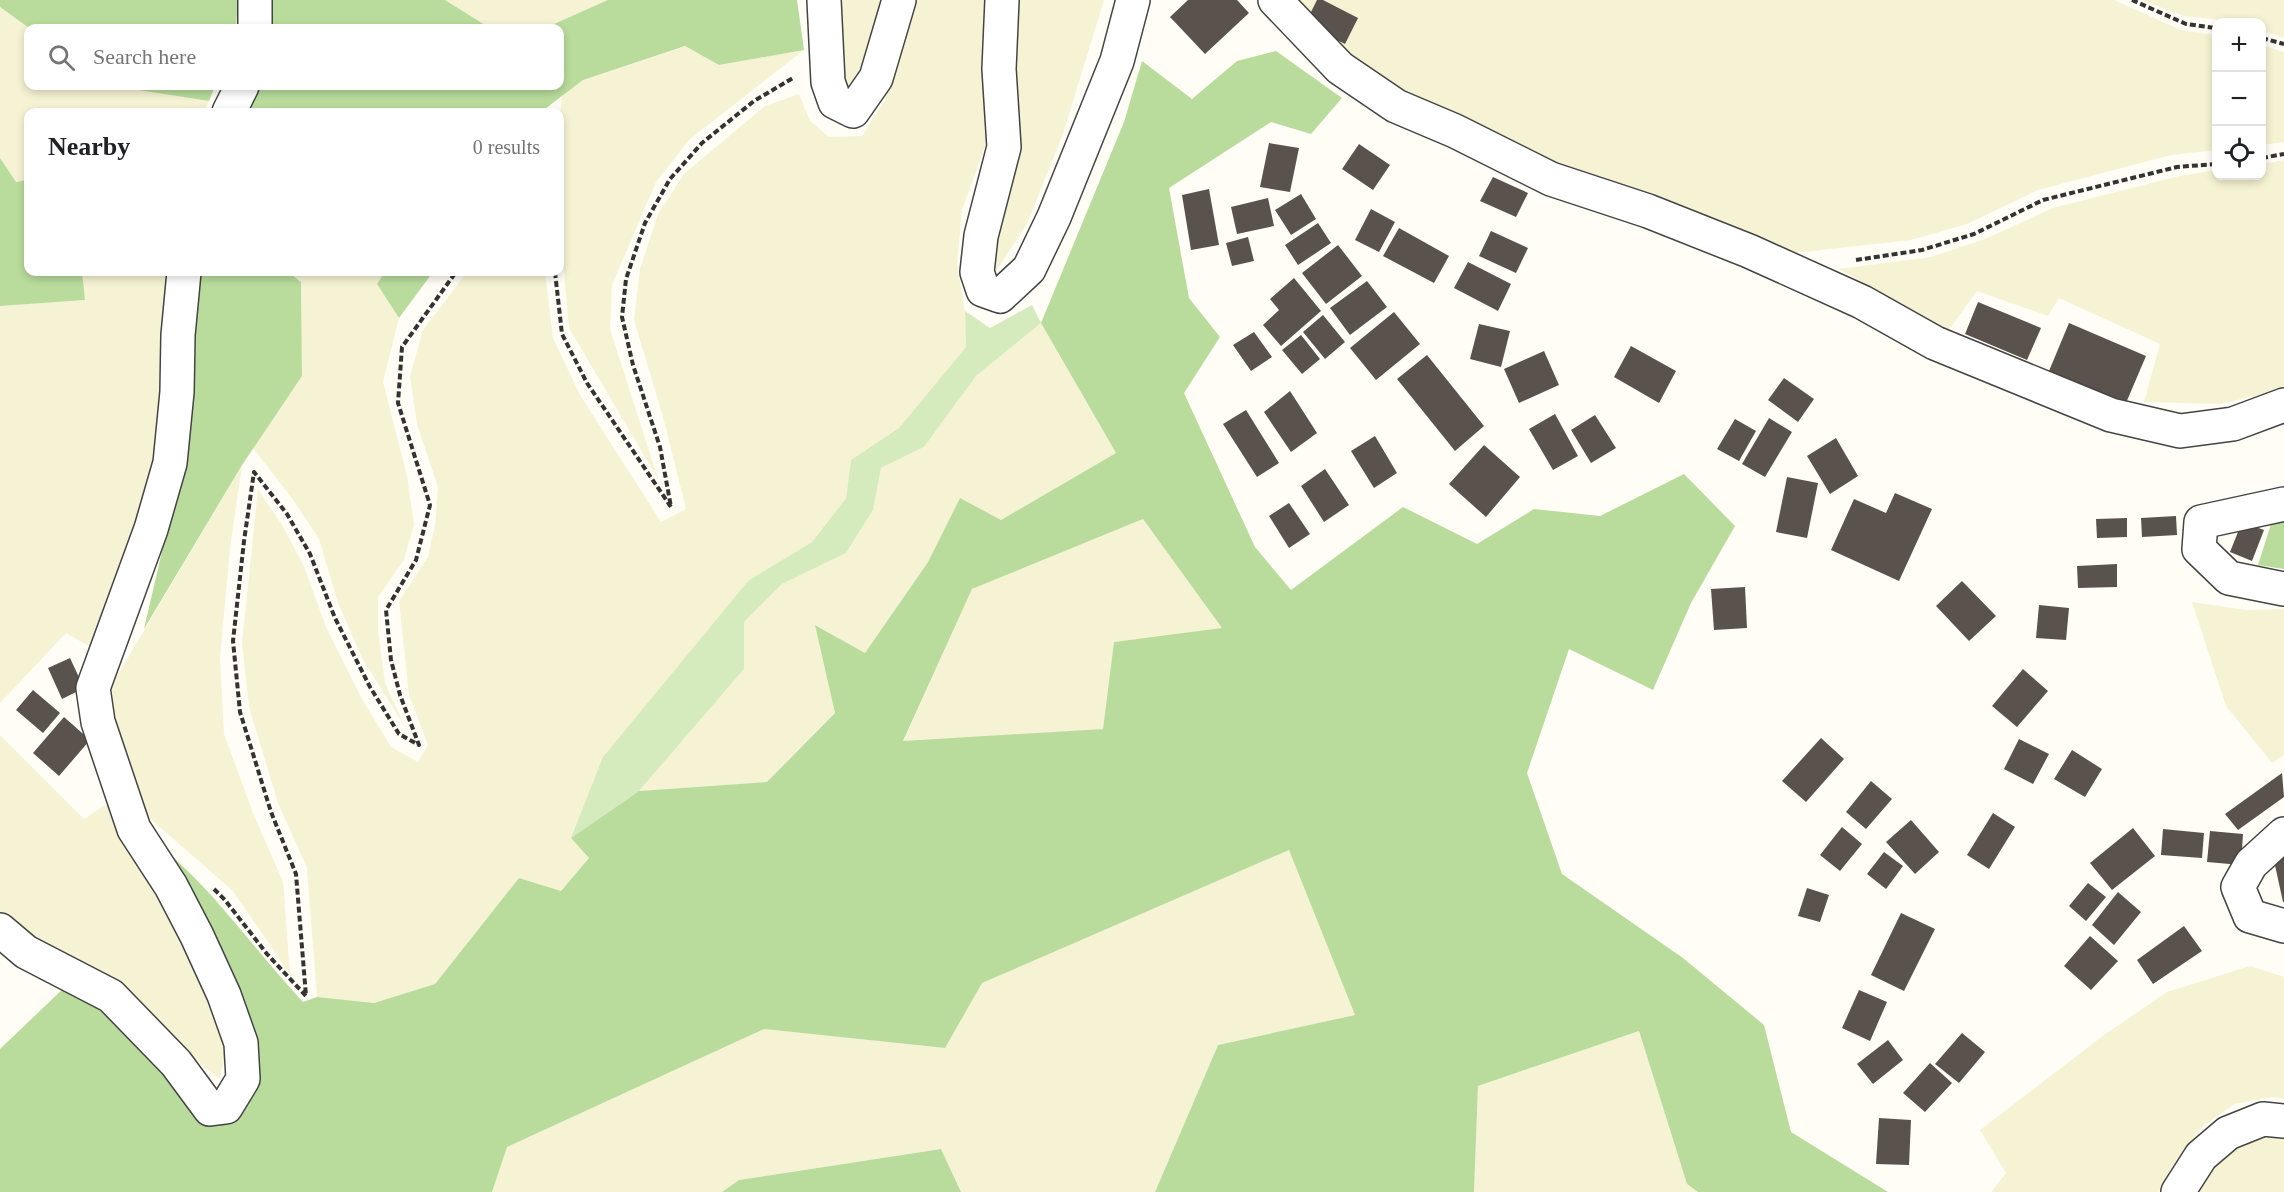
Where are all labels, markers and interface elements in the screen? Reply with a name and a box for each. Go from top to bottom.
map controls [2212,18,2266,180]
button: + [2212,18,2266,72]
search box [24,24,564,90]
icon: search [45,41,78,74]
text: Search here [93,44,196,69]
button: − [2212,72,2266,126]
button: locate [2212,126,2266,180]
text: Nearby [48,132,130,161]
text: 0 results [473,136,540,158]

